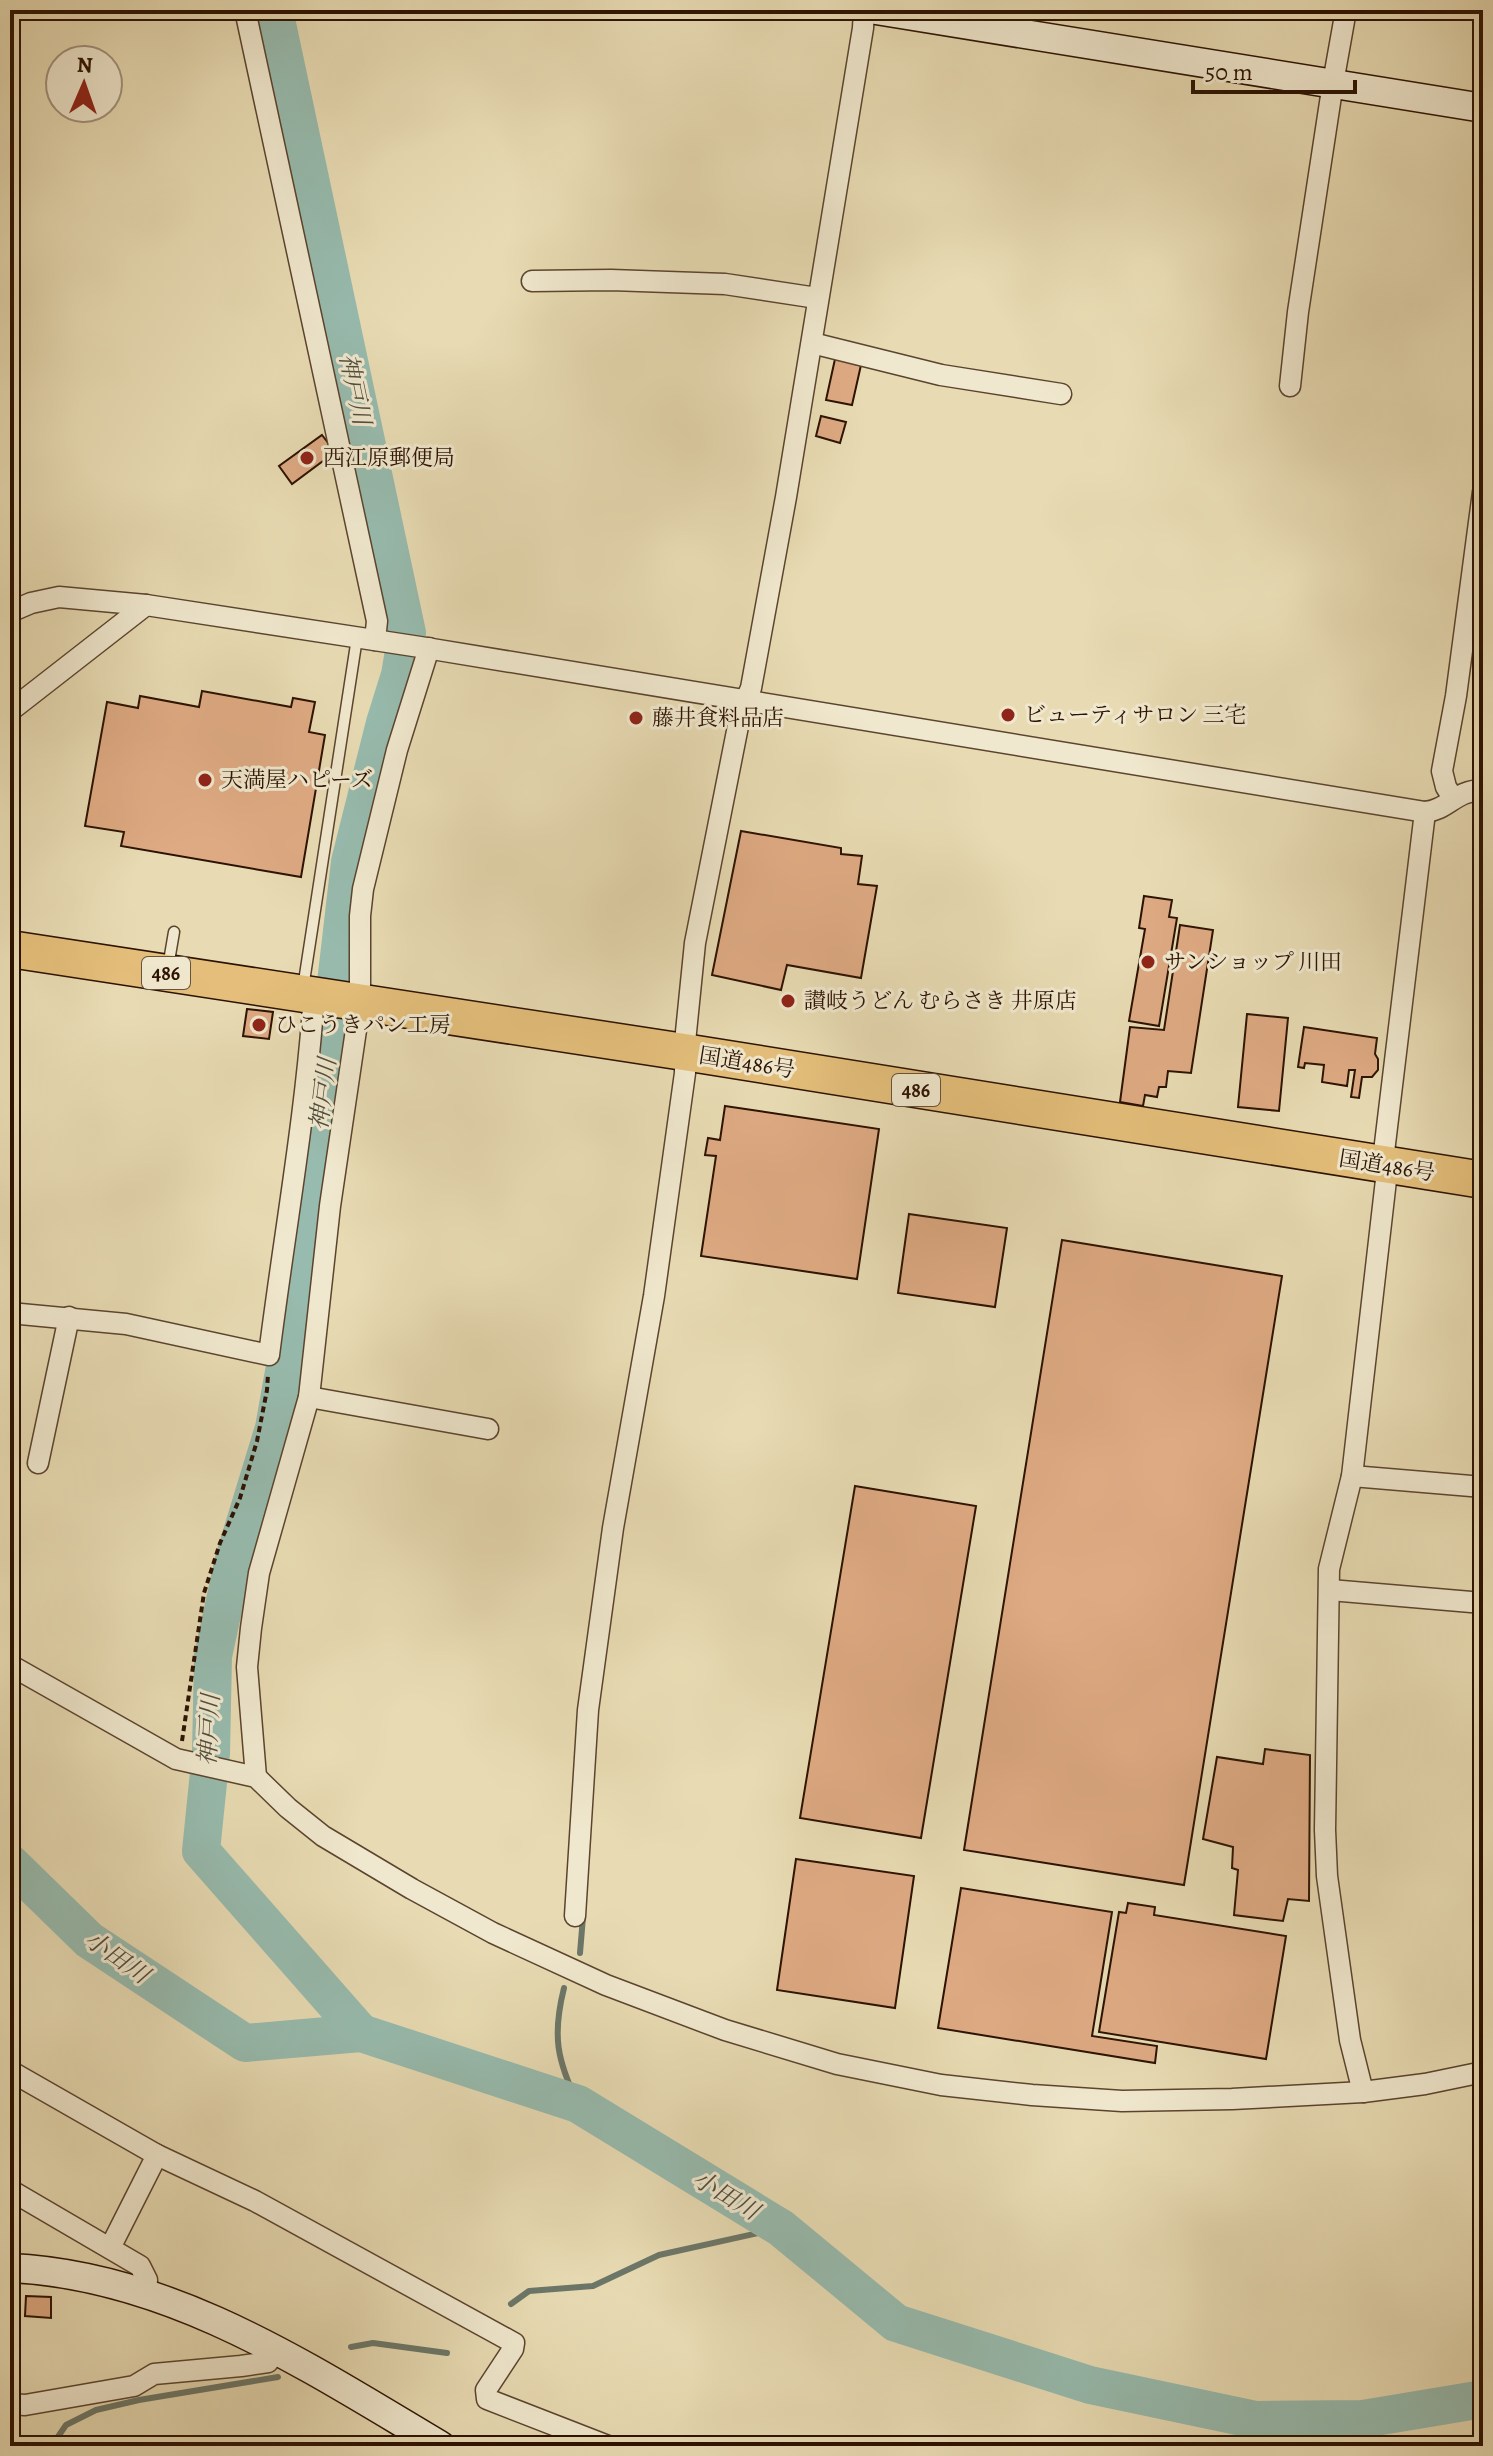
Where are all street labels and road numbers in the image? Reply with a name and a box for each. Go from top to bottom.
road number: 486 [142,957,190,989]
street label: 国道486号 [697,1041,797,1085]
road number: 486 [892,1074,940,1106]
street label: 国道486号 [1337,1144,1437,1188]

